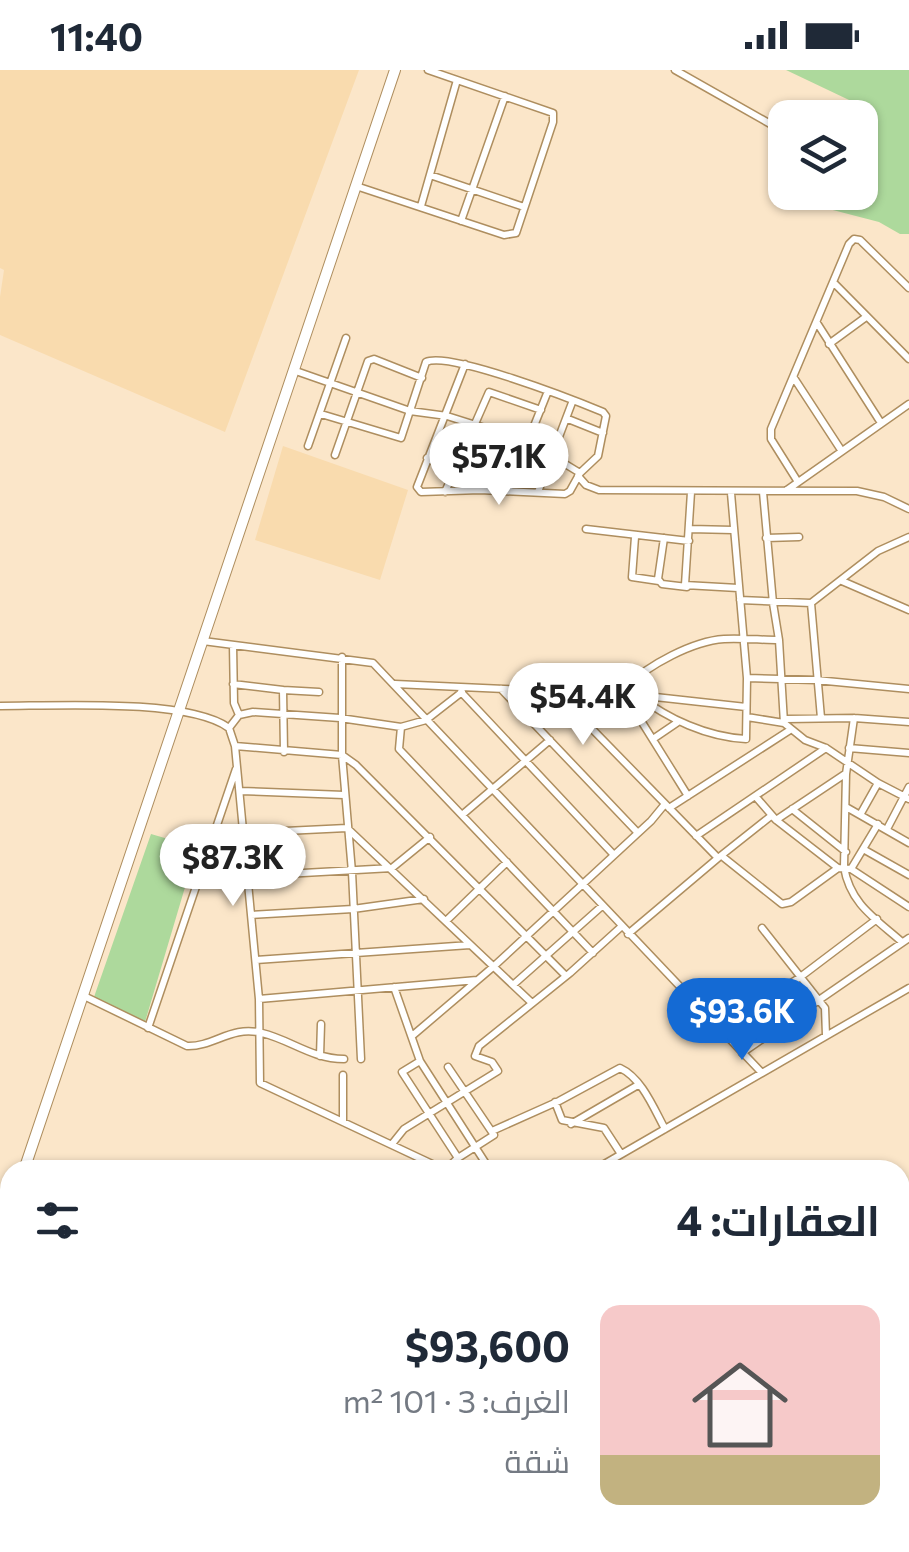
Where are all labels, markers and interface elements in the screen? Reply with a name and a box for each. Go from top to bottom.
text: 11:40 [50,12,143,59]
map controls [768,100,878,210]
button: layers [768,100,878,210]
pin: $57.1K [418,423,580,508]
text: $57.1K [451,435,547,475]
pin: $54.4K [502,663,664,748]
text: $54.4K [530,675,636,715]
pin: $87.3K [152,824,314,909]
text: $87.3K [182,836,284,876]
pin: $93.6K [661,978,823,1063]
text: $93.6K [689,990,795,1030]
icon: filters [30,1193,85,1248]
text: العقارات: 4 [677,1193,880,1245]
text: $93,600 [405,1319,570,1371]
icon: home [680,1345,800,1465]
text: الغرف: 3 · 101 m² [343,1380,570,1420]
text: شقة [505,1440,570,1480]

